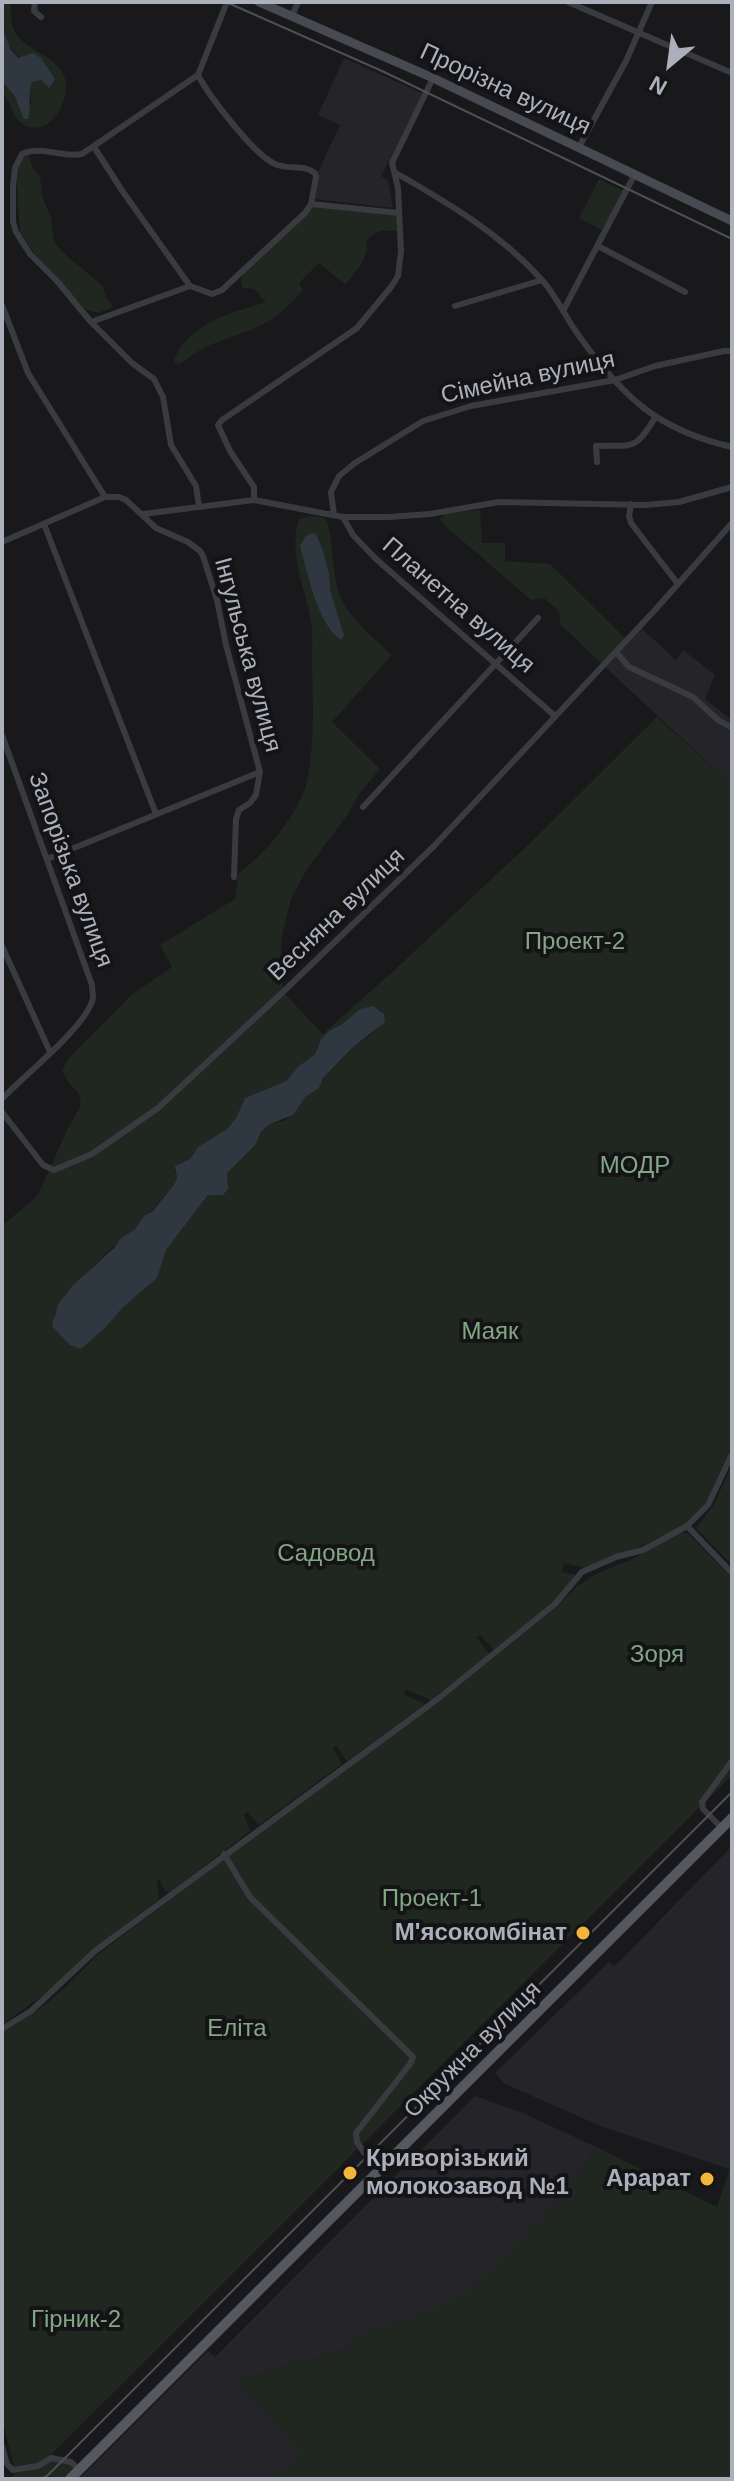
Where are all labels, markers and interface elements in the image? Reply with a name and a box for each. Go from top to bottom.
north arrow [630,24,710,104]
street label: Прорізна вулиця [415,38,595,142]
text: N [645,71,671,100]
street label: Сімейна вулиця [438,346,618,410]
street label: Планетна вулиця [376,532,540,680]
street label: Інгульська вулиця [207,555,287,755]
street label: Запорізька вулиця [21,769,119,971]
street label: Весняна вулиця [263,843,411,987]
park label: Проект-2 [525,928,625,956]
park label: МОДР [600,1152,670,1180]
park label: Маяк [461,1318,519,1346]
park label: Садовод [277,1540,375,1568]
park label: Зоря [630,1641,684,1669]
park label: Проект-1 [382,1885,482,1913]
place label: М'ясокомбінат [395,1919,567,1947]
marker: М'ясокомбінат [574,1924,592,1942]
street label: Окружна вулиця [399,1976,547,2124]
park label: Еліта [207,2015,267,2043]
place label: Криворізький молокозавод №1 [366,2145,569,2201]
marker: Криворізький молокозавод №1 [341,2164,359,2182]
place label: Арарат [606,2165,691,2193]
marker: Арарат [698,2170,716,2188]
park label: Гірник-2 [31,2306,121,2334]

